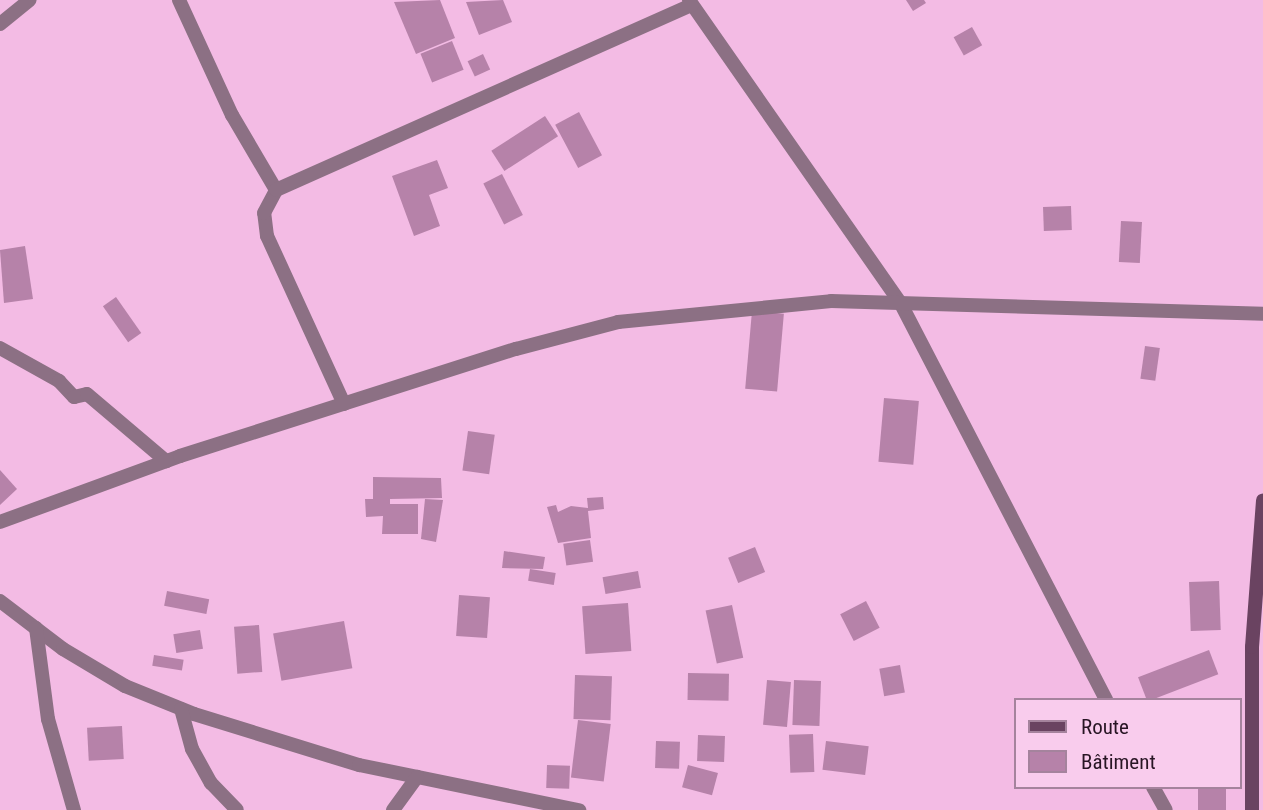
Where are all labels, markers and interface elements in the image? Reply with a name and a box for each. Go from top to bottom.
legend [1014,698,1242,789]
text: Route [1081,715,1129,739]
text: Bâtiment [1081,750,1156,774]

